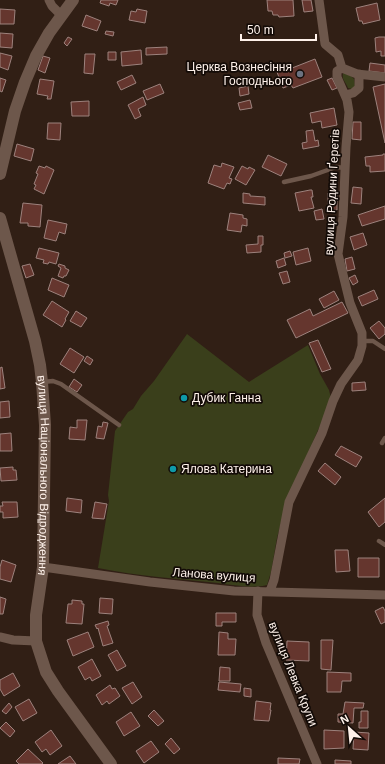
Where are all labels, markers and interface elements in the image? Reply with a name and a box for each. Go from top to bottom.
scale bar [241,16,316,42]
text: 50 m [247,23,274,37]
place label: Церква Вознесіння Господнього [187,60,292,88]
marker: Церква Вознесіння Господнього [295,69,305,79]
street label: вулиця Родини Ґеретів [321,128,342,256]
street label: вулиця Національного Відродження [34,375,52,576]
place label: Дубик Ганна [192,391,261,405]
marker: Дубик Ганна [179,393,189,403]
place label: Ялова Катерина [181,462,272,476]
marker: Ялова Катерина [168,464,178,474]
street label: Ланова вулиця [172,565,256,585]
street label: вулиця Левка Крупи [266,620,320,728]
north arrow [329,708,369,748]
text: N [338,712,351,726]

